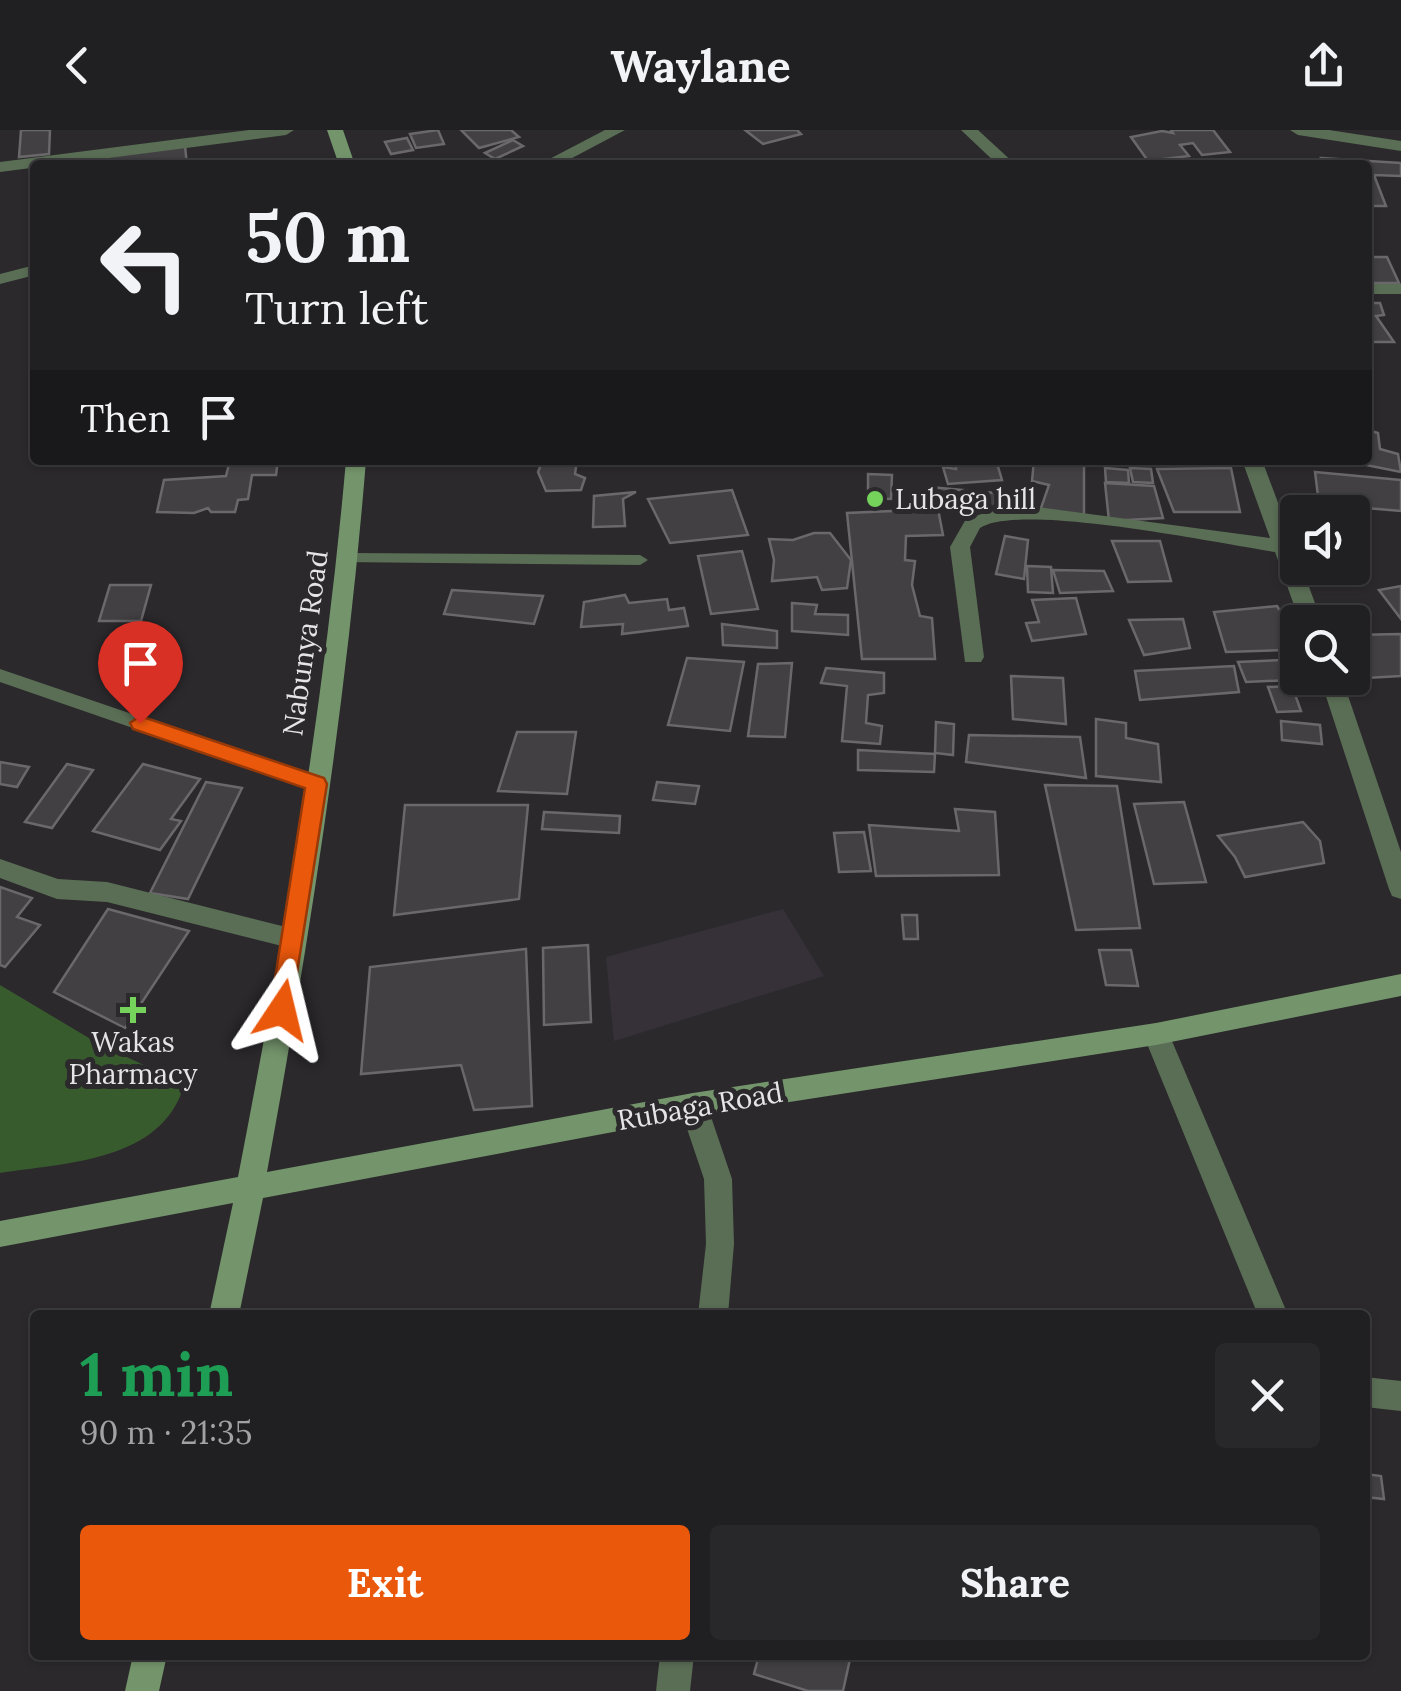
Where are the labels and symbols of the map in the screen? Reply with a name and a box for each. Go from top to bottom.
place label: Lubaga hill [895,481,1036,517]
marker: Lubaga hill [864,488,886,510]
street label: Nabunya Road [274,548,336,738]
pin [98,621,183,724]
position arrow [230,958,334,1062]
marker: Wakas Pharmacy [122,999,144,1021]
place label: Wakas Pharmacy [68,1024,198,1092]
street label: Rubaga Road [614,1074,786,1138]

